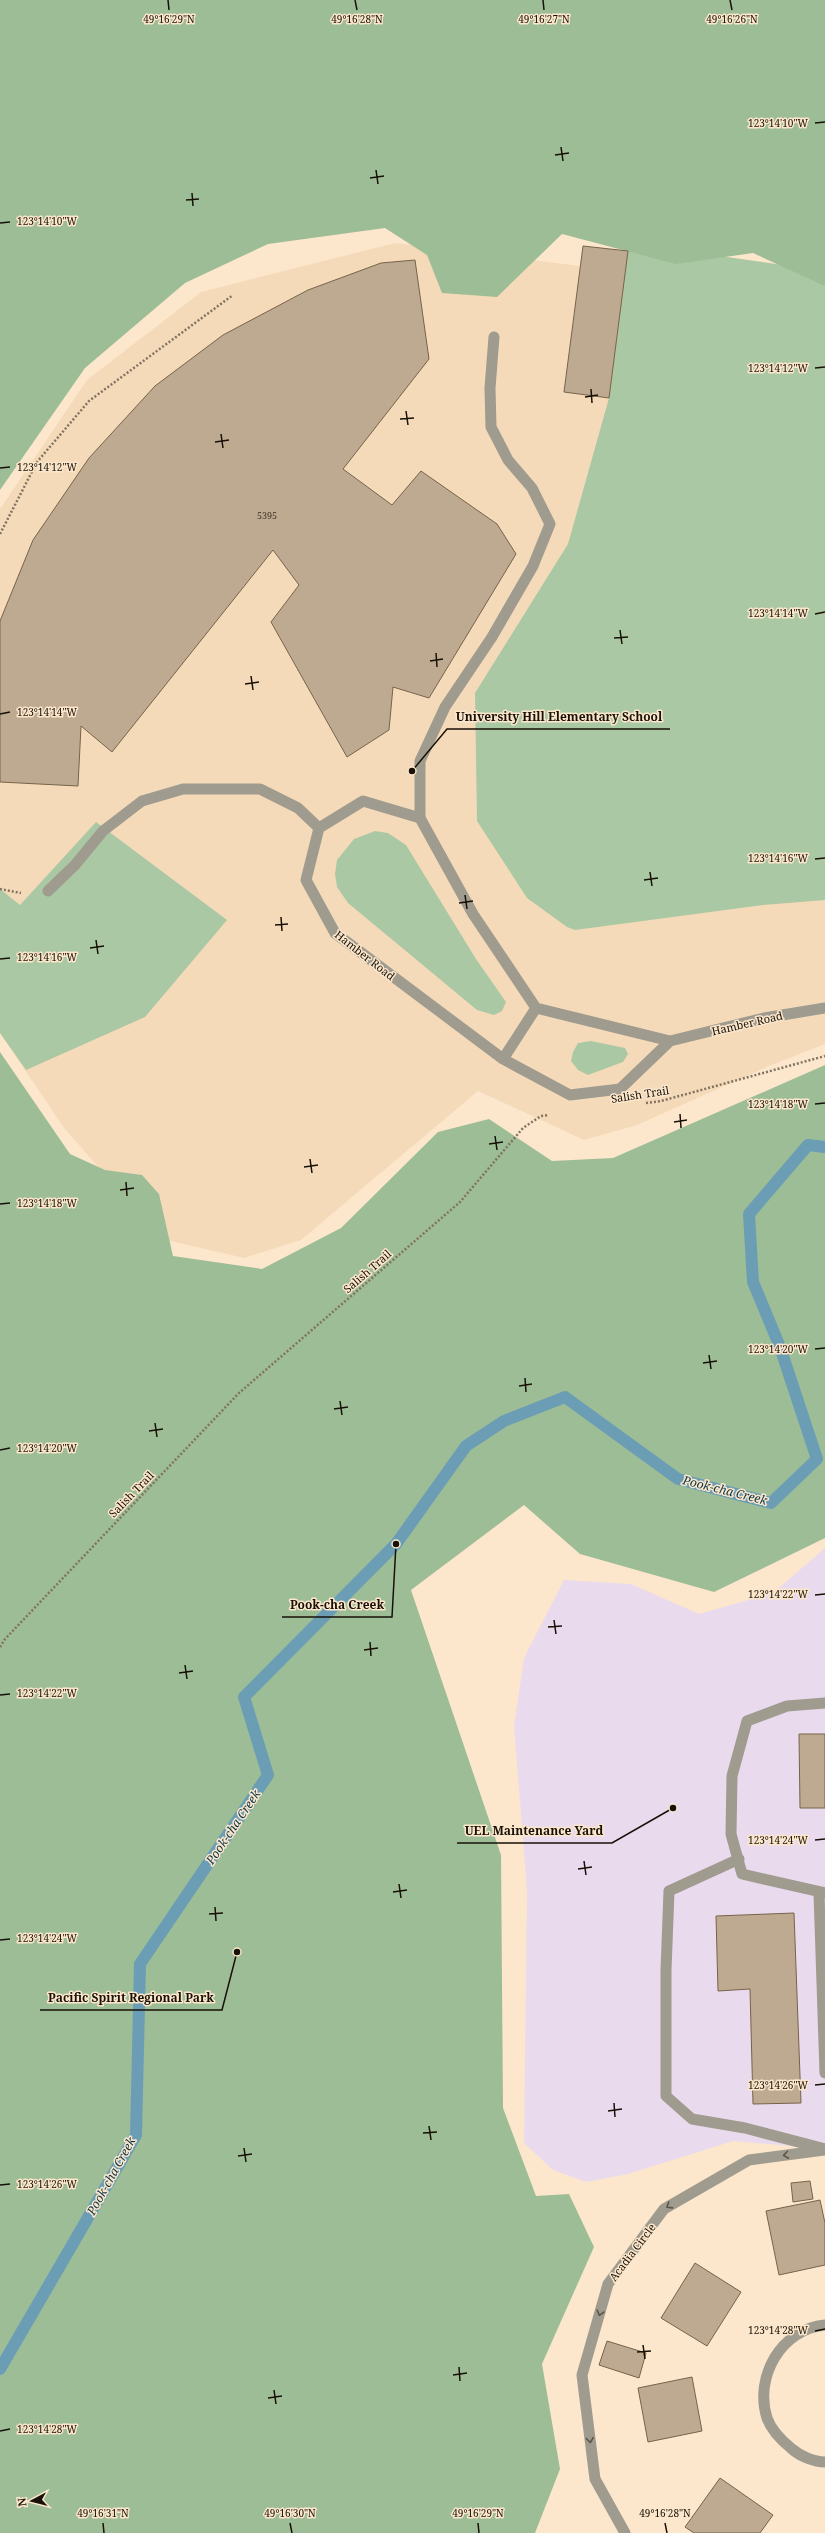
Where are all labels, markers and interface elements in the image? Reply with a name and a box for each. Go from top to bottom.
text: 49°16'29"N [143,12,195,26]
text: 49°16'28"N [331,12,383,26]
text: 49°16'27"N [518,12,570,26]
text: 49°16'26"N [706,12,758,26]
text: 123°14'10"W [748,116,808,130]
text: 123°14'10"W [17,214,77,228]
text: 123°14'12"W [748,361,808,375]
text: 123°14'12"W [17,460,77,474]
house number: 5395 [257,509,277,522]
text: 123°14'14"W [748,606,808,620]
text: 123°14'14"W [17,705,77,719]
callout: University Hill Elementary School [447,705,670,729]
text: University Hill Elementary School [456,708,663,725]
text: 123°14'16"W [748,851,808,865]
street label: Hamber Road [332,927,398,983]
text: 123°14'16"W [17,950,77,964]
street label: Hamber Road [710,1007,784,1038]
street label: Salish Trail [610,1082,671,1106]
text: 123°14'18"W [748,1097,808,1111]
text: 123°14'18"W [17,1196,77,1210]
street label: Salish Trail [340,1246,395,1296]
text: 123°14'20"W [748,1342,808,1356]
text: 123°14'20"W [17,1441,77,1455]
street label: Salish Trail [105,1467,157,1520]
water label: Pook-cha Creek [680,1471,770,1509]
text: 123°14'22"W [748,1587,808,1601]
callout: Pook-cha Creek [282,1593,392,1617]
text: Pook-cha Creek [290,1596,384,1613]
text: 123°14'22"W [17,1686,77,1700]
water label: Pook-cha Creek [201,1785,265,1868]
callout: UEL Maintenance Yard [457,1819,612,1843]
text: UEL Maintenance Yard [465,1822,604,1839]
text: 123°14'24"W [748,1833,808,1847]
text: 123°14'24"W [17,1931,77,1945]
callout: Pacific Spirit Regional Park [40,1986,222,2010]
text: Pacific Spirit Regional Park [48,1989,214,2006]
text: 123°14'26"W [748,2078,808,2092]
water label: Pook-cha Creek [82,2133,140,2219]
one-way arrow [783,2150,789,2159]
text: 123°14'26"W [17,2177,77,2191]
one-way arrow [666,2201,673,2209]
street label: Acadia Circle [605,2220,659,2284]
one-way arrow [596,2309,605,2316]
text: 123°14'28"W [748,2323,808,2337]
text: 123°14'28"W [17,2422,77,2436]
one-way arrow [585,2437,594,2443]
north arrow [12,2481,52,2521]
text: N [14,2497,30,2507]
text: 49°16'31"N [77,2506,129,2520]
text: 49°16'30"N [264,2506,316,2520]
text: 49°16'29"N [452,2506,504,2520]
text: 49°16'28"N [639,2506,691,2520]

